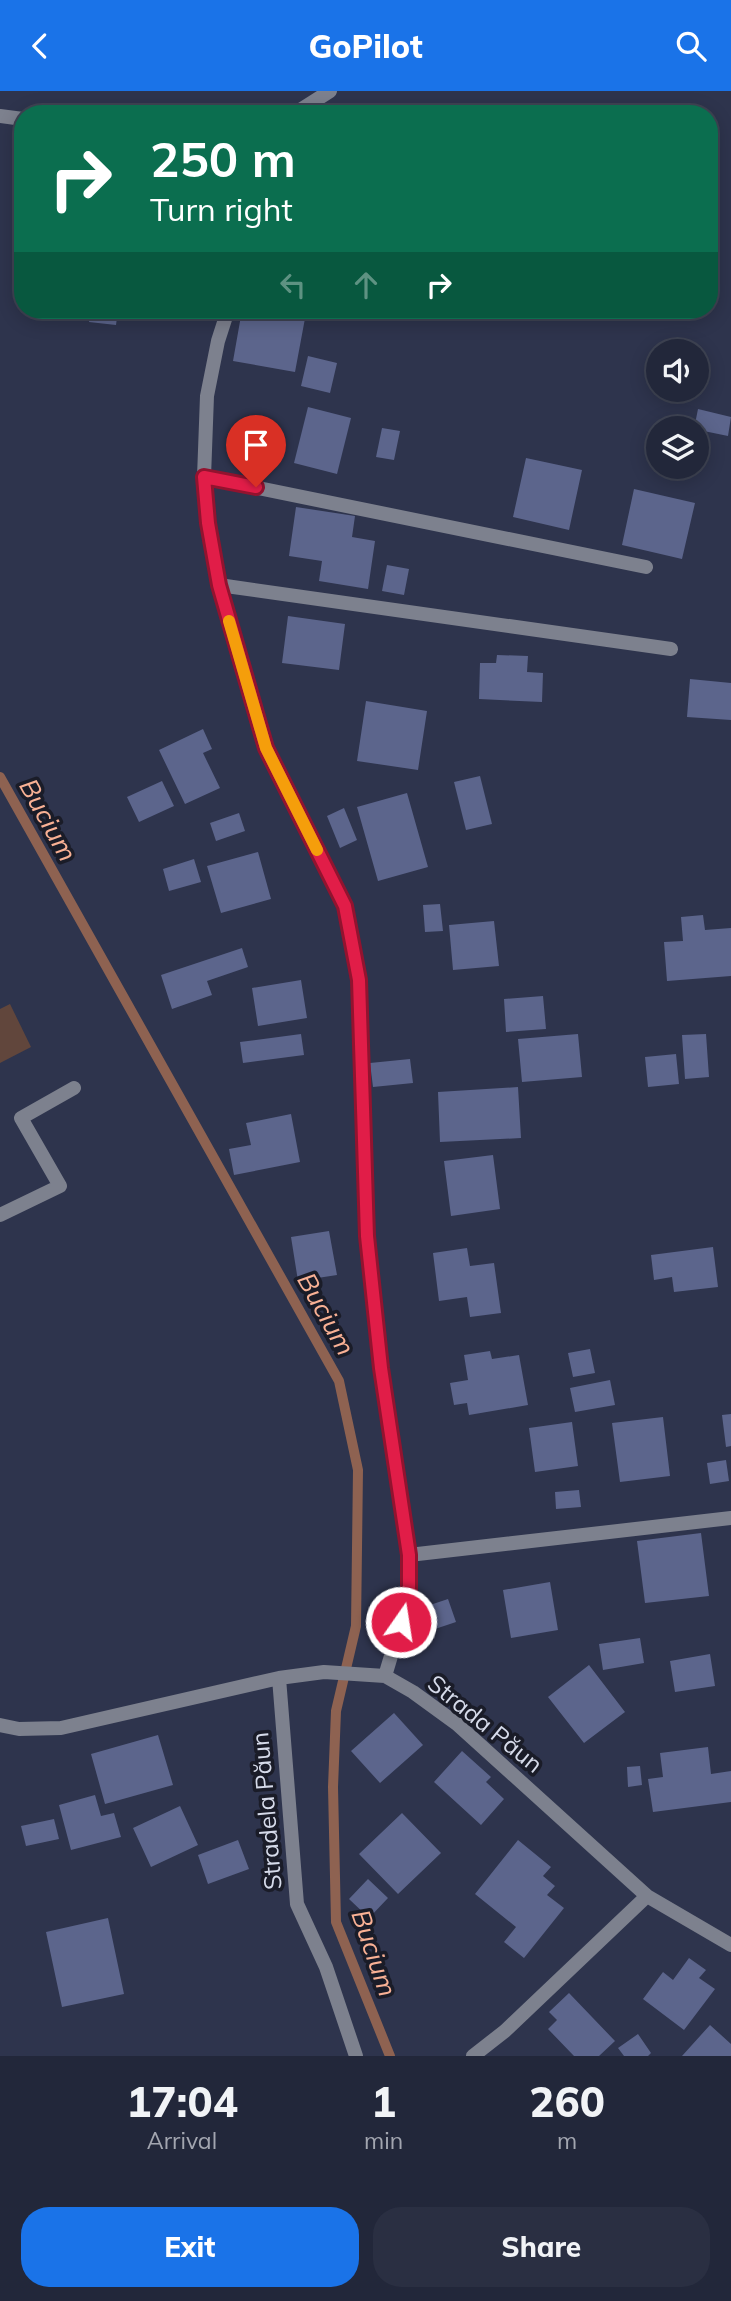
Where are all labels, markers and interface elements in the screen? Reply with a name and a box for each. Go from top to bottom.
text: GoPilot [308,26,423,66]
icon: back [21,27,59,65]
icon: search [672,27,710,65]
text: 250 m [150,128,296,189]
icon: right [35,133,126,224]
text: Turn right [150,189,293,229]
icon: left [274,266,312,304]
icon: ahead [347,266,385,304]
icon: right [420,266,458,304]
map controls [646,339,709,479]
button: sound [646,339,709,402]
pin [226,415,286,487]
button: layers [646,416,709,479]
icon: arrive [237,426,275,464]
water label: Bucium [12,773,85,867]
water label: Bucium [290,1267,363,1361]
position arrow [364,1585,438,1659]
street label: Strada Păun [422,1668,549,1779]
street label: Stradela Păun [244,1731,288,1891]
water label: Bucium [344,1905,405,2001]
text: 17:04 [126,2075,238,2128]
text: 1 [371,2075,396,2128]
text: 260 [529,2075,605,2128]
text: Arrival [147,2126,217,2155]
text: min [364,2126,403,2155]
text: m [557,2126,577,2155]
button: Exit [21,2207,359,2287]
button: Share [373,2207,710,2287]

